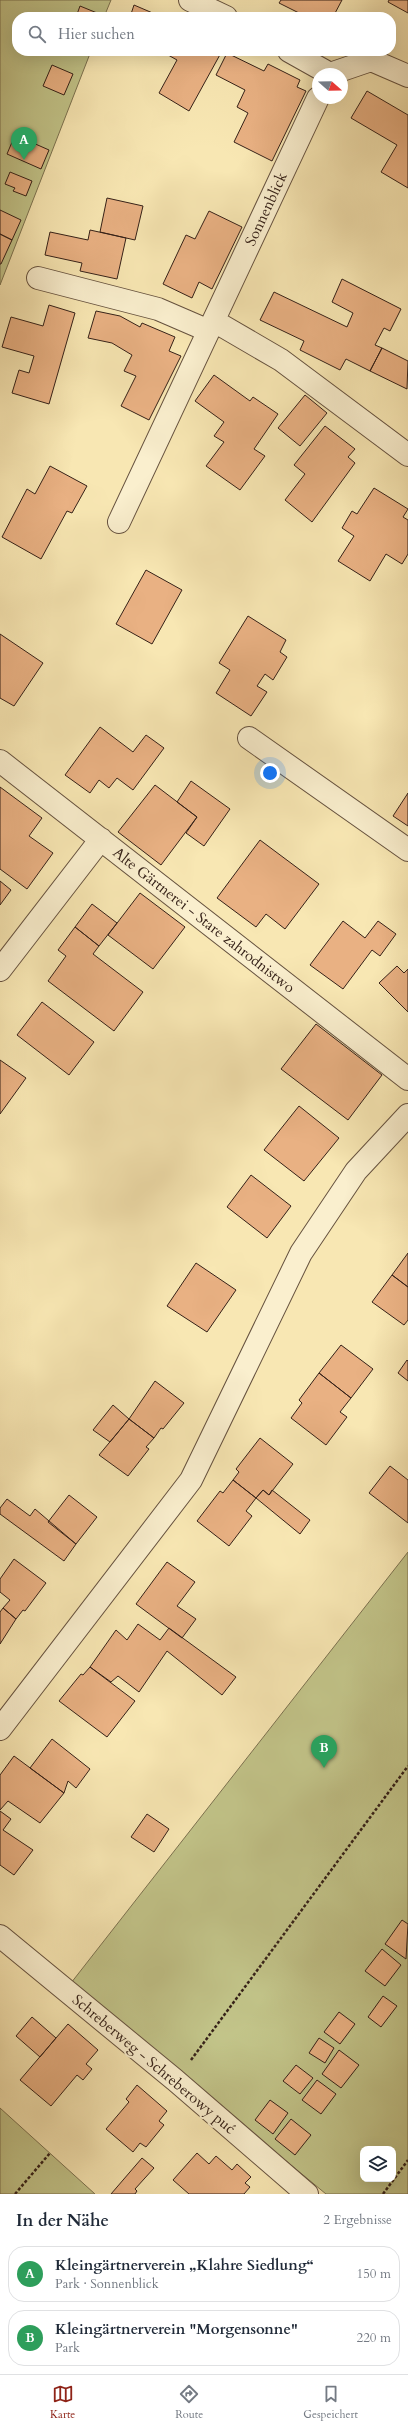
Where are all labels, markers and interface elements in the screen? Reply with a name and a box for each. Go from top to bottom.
search box [12,12,396,56]
icon: search [26,23,48,45]
text: Hier suchen [58,24,135,44]
north arrow [312,68,348,104]
pin: A [11,127,37,160]
street label: Sonnenblick [240,169,292,249]
your location [260,763,280,783]
street label: Alte Gärtnerei - Stare zahrodnistwo [109,843,299,997]
pin: B [311,1735,337,1768]
street label: Schreberweg - Schreberowy puć [68,1990,240,2138]
map controls [360,2146,396,2182]
button: layers [360,2146,396,2182]
text: In der Nähe [16,2209,109,2232]
text: 2 Ergebnisse [323,2211,392,2229]
text: Kleingärtnerverein „Klahre Siedlung“ [55,2255,314,2275]
text: A [25,2265,35,2283]
text: 150 m [357,2265,391,2283]
text: Park · Sonnenblick [55,2275,159,2293]
text: Kleingärtnerverein "Morgensonne" [55,2319,298,2339]
text: B [25,2329,35,2347]
text: 220 m [357,2329,391,2347]
text: Park [55,2339,80,2357]
tab: Karte [50,2383,75,2422]
tab: Route [175,2383,203,2422]
tab: Gespeichert [303,2383,358,2422]

